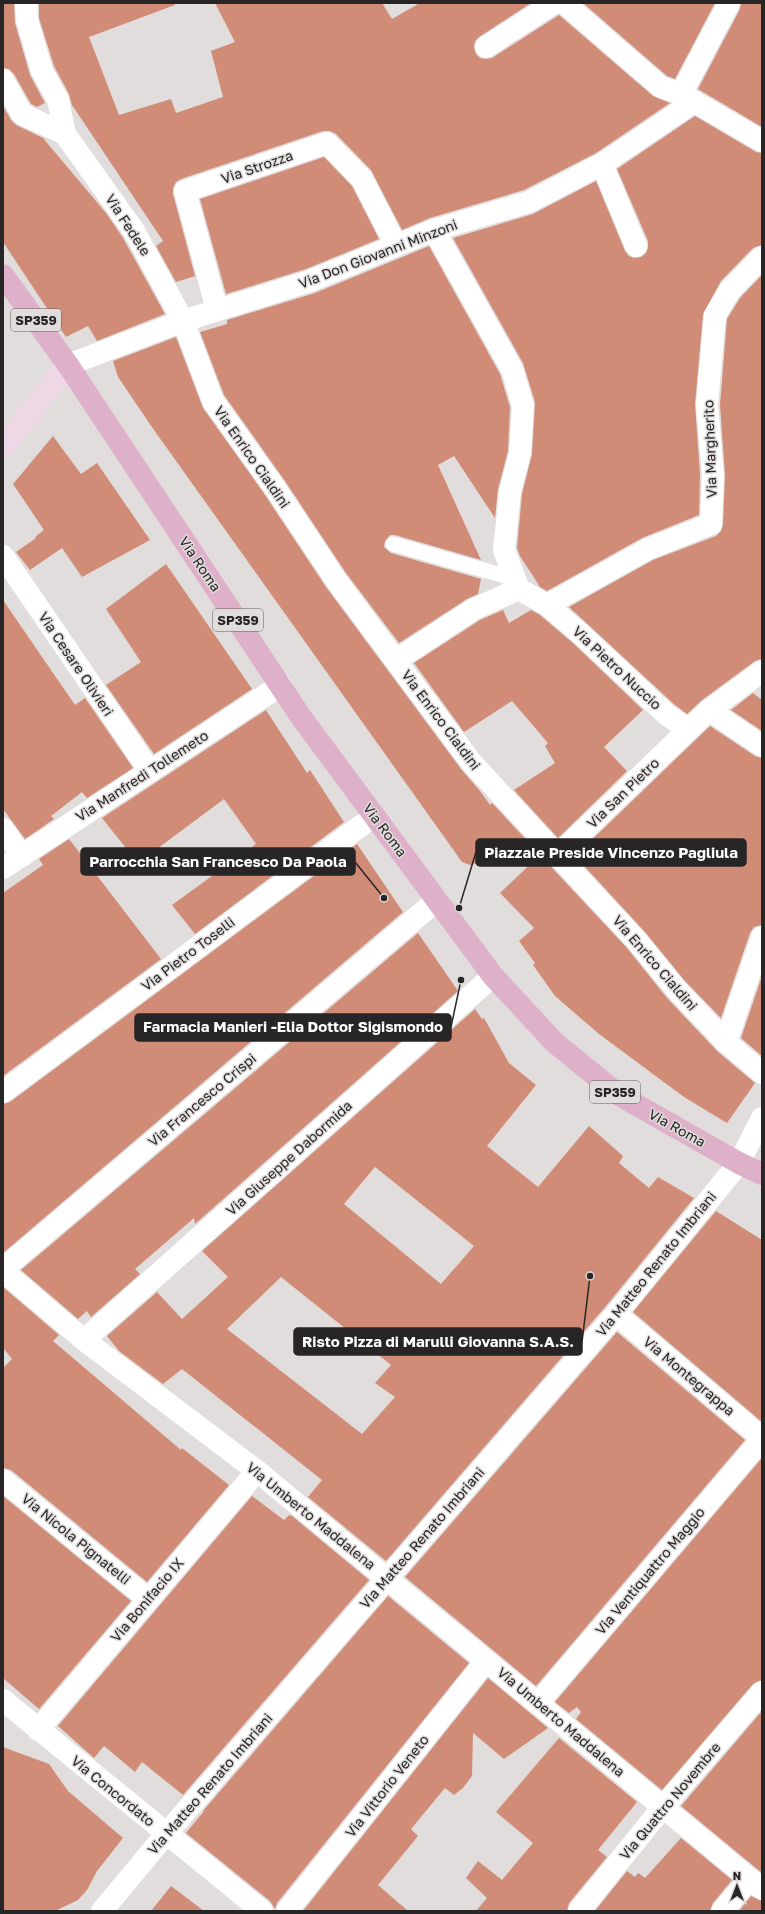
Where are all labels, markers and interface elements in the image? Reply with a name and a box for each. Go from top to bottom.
street label: Via Strozza [219,146,295,187]
street label: Via Fedele [102,191,155,259]
street label: Via Don Giovanni Minzoni [296,215,460,292]
road number: SP359 [11,309,61,331]
street label: Via Margherito [699,400,720,498]
street label: Via Enrico Cialdini [211,402,294,511]
street label: Via Roma [176,533,225,594]
street label: Via Cesare Olivieri [35,608,118,719]
road number: SP359 [213,609,263,631]
street label: Via Pietro Nuccio [570,622,665,713]
street label: Via Enrico Cialdini [398,666,485,773]
street label: Via Manfredi Tollemeto [72,726,211,825]
street label: Via San Pietro [583,754,662,831]
street label: Via Roma [360,800,411,860]
callout: Piazzale Preside Vincenzo Pagliula [476,839,746,866]
text: Piazzale Preside Vincenzo Pagliula [484,843,738,861]
callout: Parrocchia San Francesco Da Paola [81,848,355,875]
text: Parrocchia San Francesco Da Paola [89,852,347,870]
street label: Via Enrico Cialdini [609,912,701,1014]
street label: Via Pietro Toselli [138,913,238,994]
callout: Farmacia Manieri -Elia Dottor Sigismondo [135,1014,451,1041]
text: Farmacia Manieri -Elia Dottor Sigismondo [143,1017,443,1035]
street label: Via Francesco Crispi [144,1049,259,1150]
road number: SP359 [590,1081,640,1103]
street label: Via Giuseppe Dabormida [222,1096,355,1219]
street label: Via Roma [646,1105,709,1150]
street label: Via Matteo Renato Imbriani [592,1188,719,1340]
callout: Risto Pizza di Marulli Giovanna S.A.S. [294,1328,582,1355]
text: Risto Pizza di Marulli Giovanna S.A.S. [302,1332,574,1350]
street label: Via Montegrappa [640,1332,739,1419]
street label: Via Umberto Maddalena [243,1458,379,1573]
street label: Via Matteo Renato Imbriani [356,1464,488,1612]
street label: Via Nicola Pignatelli [18,1489,134,1588]
street label: Via Ventiquattro Maggio [591,1503,708,1638]
street label: Via Bonifacio IX [107,1554,187,1645]
street label: Via Umberto Maddalena [494,1663,629,1780]
street label: Via Matteo Renato Imbriani [144,1710,276,1858]
street label: Via Vittorio Veneto [341,1731,432,1840]
street label: Via Quattro Novembre [615,1738,724,1863]
street label: Via Concordato [68,1752,159,1830]
north arrow [717,1866,757,1906]
text: N [733,1869,741,1882]

